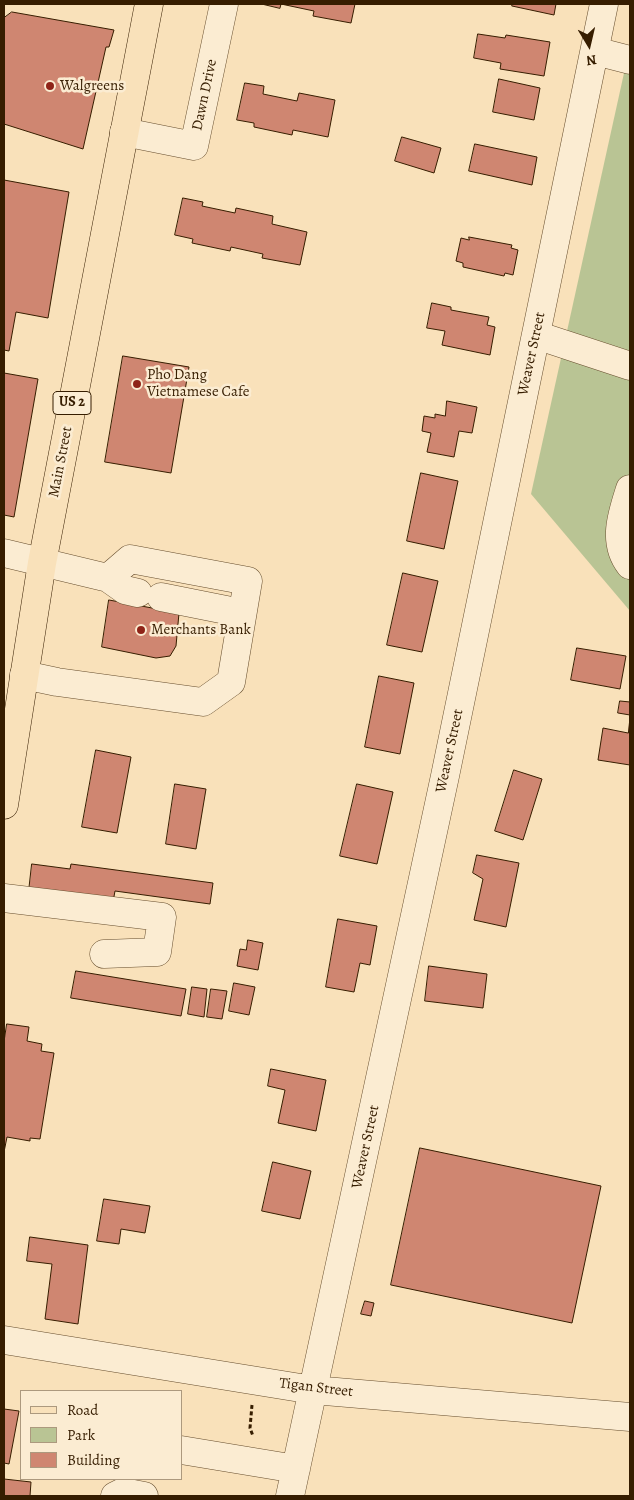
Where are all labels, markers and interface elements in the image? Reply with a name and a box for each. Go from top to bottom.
north arrow [564,20,614,70]
text: N [585,50,598,70]
street label: Dawn Drive [189,58,221,132]
place label: Walgreens [60,77,124,95]
marker: Walgreens [44,80,56,92]
street label: Weaver Street [514,311,550,397]
place label: Pho Dang Vietnamese Cafe [147,366,249,401]
marker: Pho Dang Vietnamese Cafe [131,378,143,390]
road number: US 2 [53,392,91,414]
street label: Main Street [45,425,77,499]
place label: Merchants Bank [151,621,251,639]
marker: Merchants Bank [135,624,147,636]
street label: Weaver Street [432,708,468,794]
street label: Weaver Street [348,1104,384,1190]
street label: Tigan Street [278,1375,354,1401]
legend [20,1390,182,1480]
text: Road [67,1400,98,1420]
text: Park [67,1425,95,1445]
text: Building [67,1450,120,1470]

